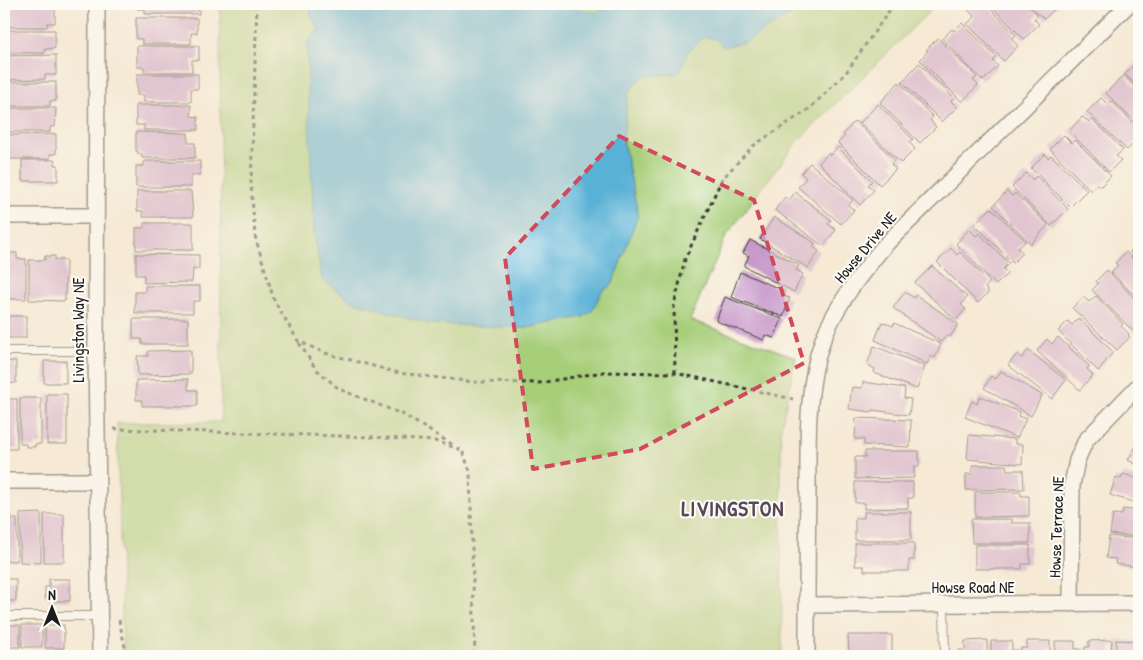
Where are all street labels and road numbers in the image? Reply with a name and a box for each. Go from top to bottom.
street label: Howse Drive NE [829,207,901,287]
street label: Livingston Way NE [67,277,89,383]
street label: Howse Terrace NE [1043,476,1069,578]
street label: Howse Road NE [931,576,1015,598]

